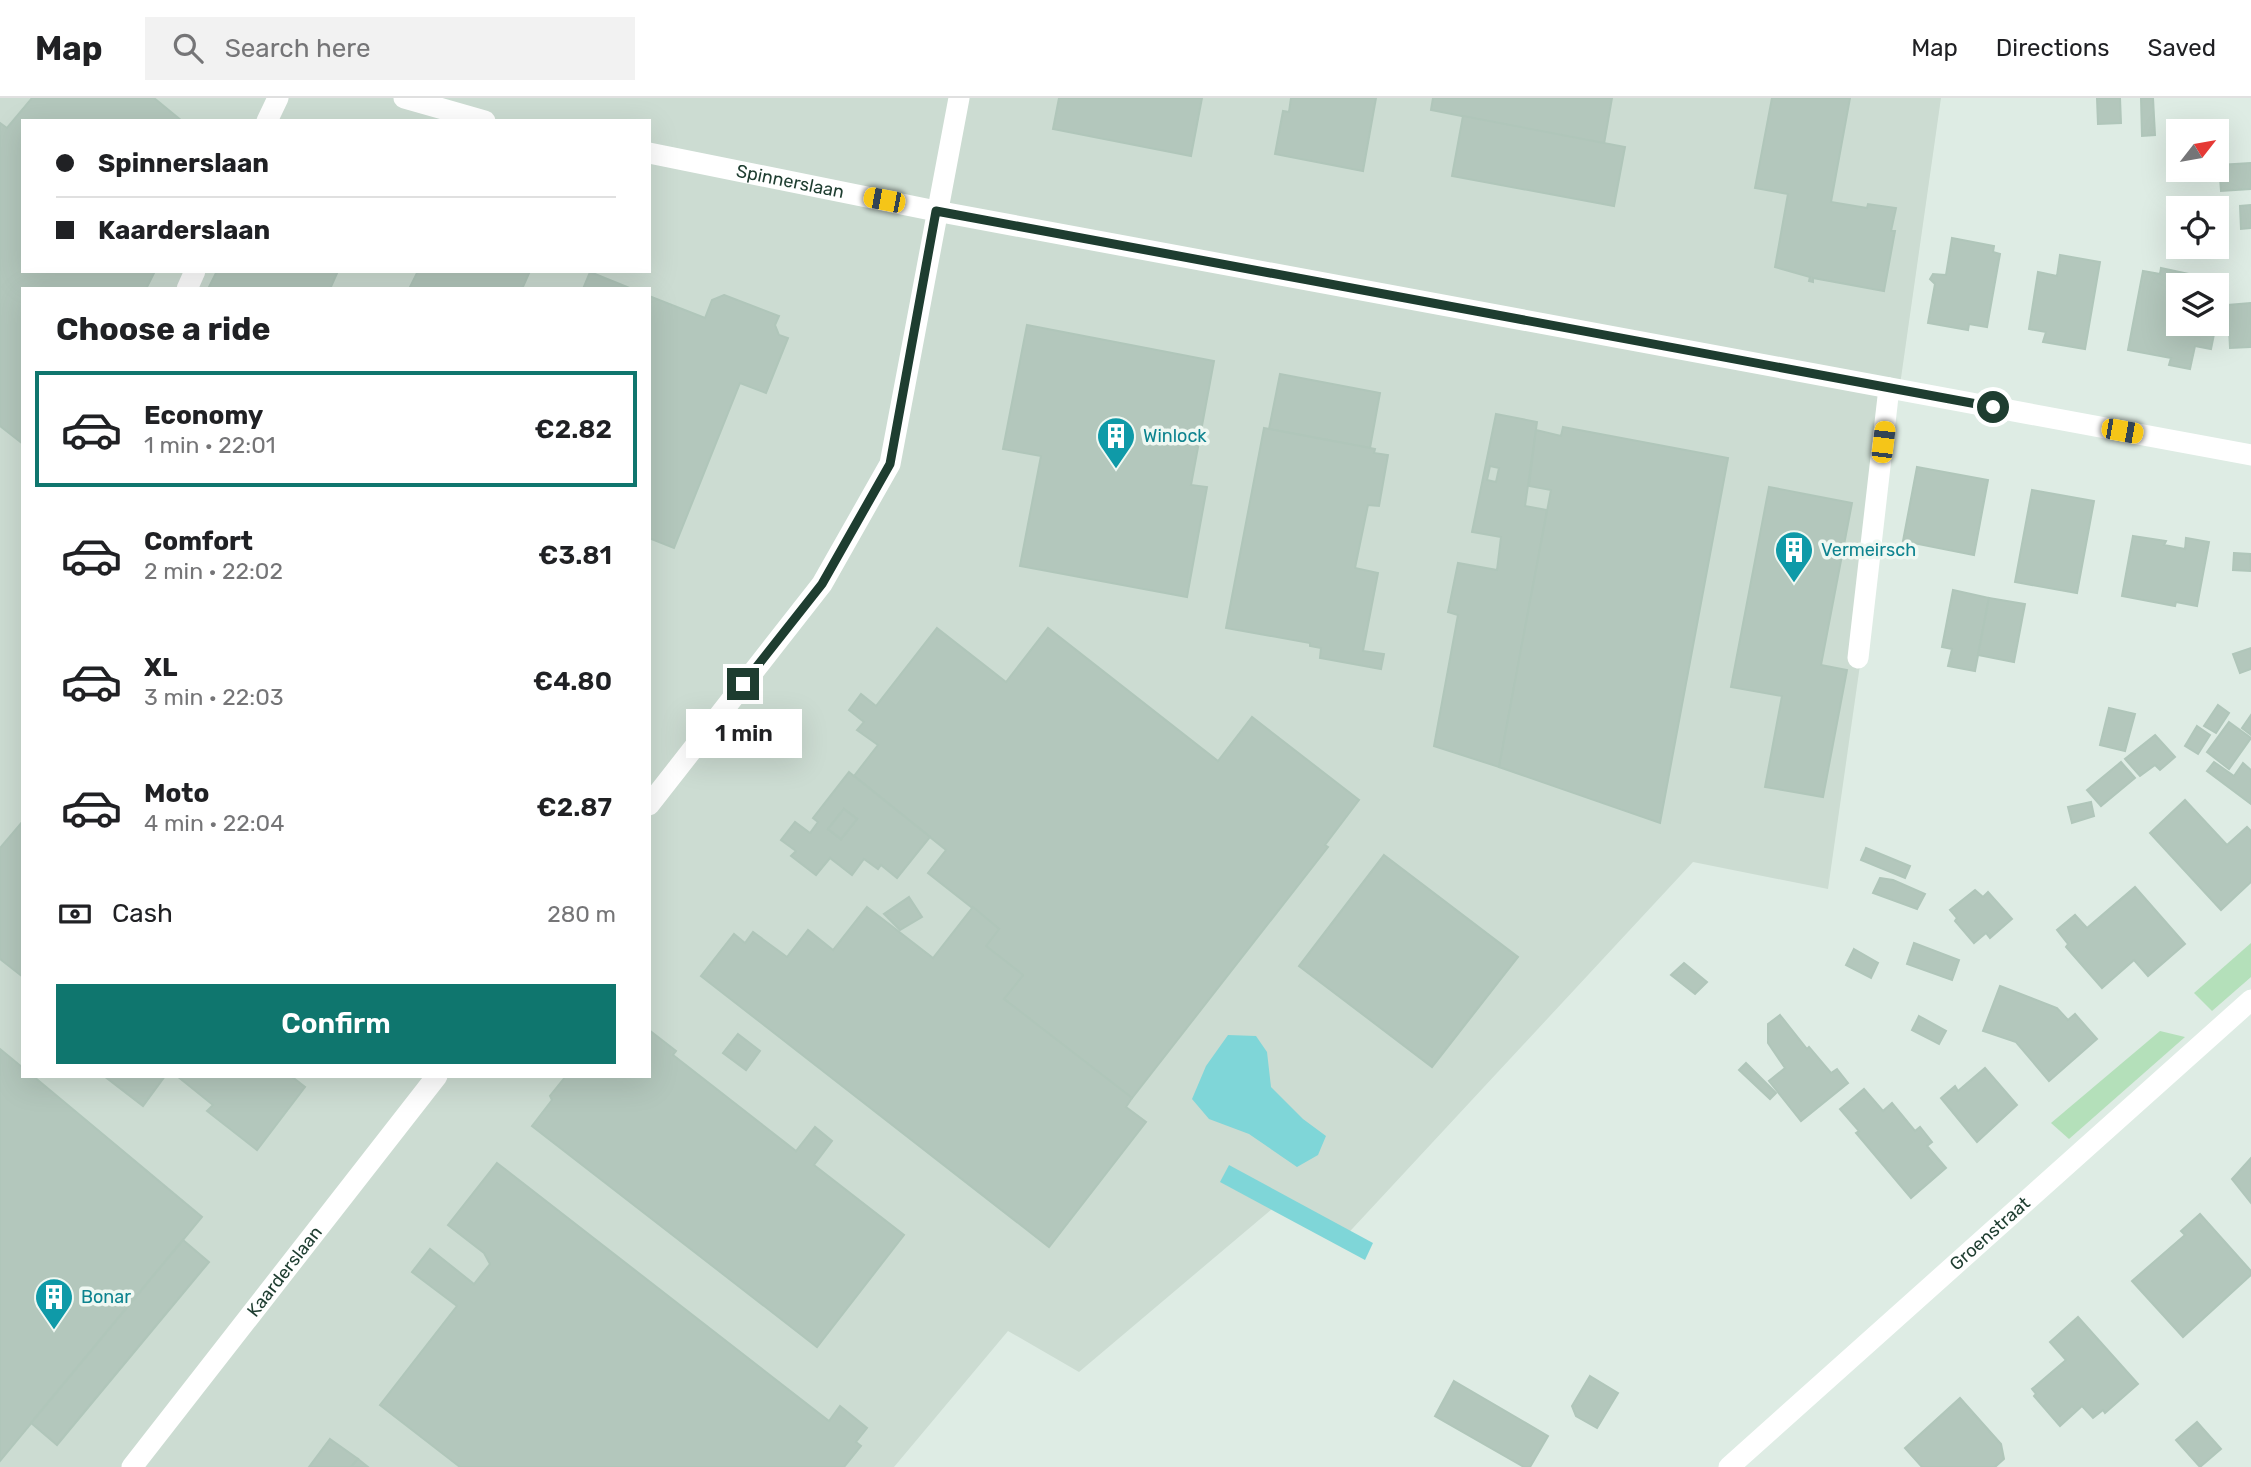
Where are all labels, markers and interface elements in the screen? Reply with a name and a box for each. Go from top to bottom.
search box [145,17,635,80]
text: Map [35,29,103,68]
icon: search [169,29,207,67]
text: Search here [225,33,370,64]
text: Map [1911,34,1958,62]
text: Directions [1996,34,2109,62]
text: Saved [2147,34,2216,62]
north arrow [2166,119,2230,182]
map controls [2166,119,2229,336]
text: Spinnerslaan [98,148,269,179]
street label: Spinnerslaan [734,160,846,203]
car [862,186,907,214]
button: locate [2166,196,2229,259]
text: Kaarderslaan [98,215,270,246]
button: layers [2166,273,2229,336]
text: Choose a ride [56,310,270,348]
route start [1977,391,2009,423]
icon: car [60,398,123,461]
text: Economy [144,400,263,431]
text: €2.82 [535,414,612,445]
building icon: Winlock [1095,415,1137,470]
car [2100,417,2145,445]
car [1871,420,1896,464]
place label: Winlock [1143,425,1207,447]
text: 1 min · 22:01 [144,431,276,459]
icon: car [60,524,123,587]
text: Comfort [144,526,253,557]
building icon: Vermeirsch [1773,529,1815,584]
place label: Vermeirsch [1821,539,1916,561]
text: €3.81 [538,540,612,571]
text: 2 min · 22:02 [144,557,283,585]
icon: car [60,650,123,713]
text: XL [144,652,177,683]
text: €4.80 [533,666,612,697]
route end [727,668,759,700]
text: 3 min · 22:03 [144,683,284,711]
callout: 1 min [685,708,801,758]
text: 1 min [715,719,773,747]
icon: car [60,776,123,839]
text: Moto [144,778,209,809]
text: €2.87 [537,792,612,823]
text: 4 min · 22:04 [144,809,285,837]
icon: cash [56,895,94,933]
text: Cash [112,898,173,929]
text: 280 m [547,900,616,928]
button: Confirm [56,984,616,1064]
street label: Groenstraat [1945,1192,2034,1275]
street label: Kaarderslaan [242,1222,327,1321]
building icon: Bonar [33,1276,75,1331]
place label: Bonar [81,1286,131,1308]

